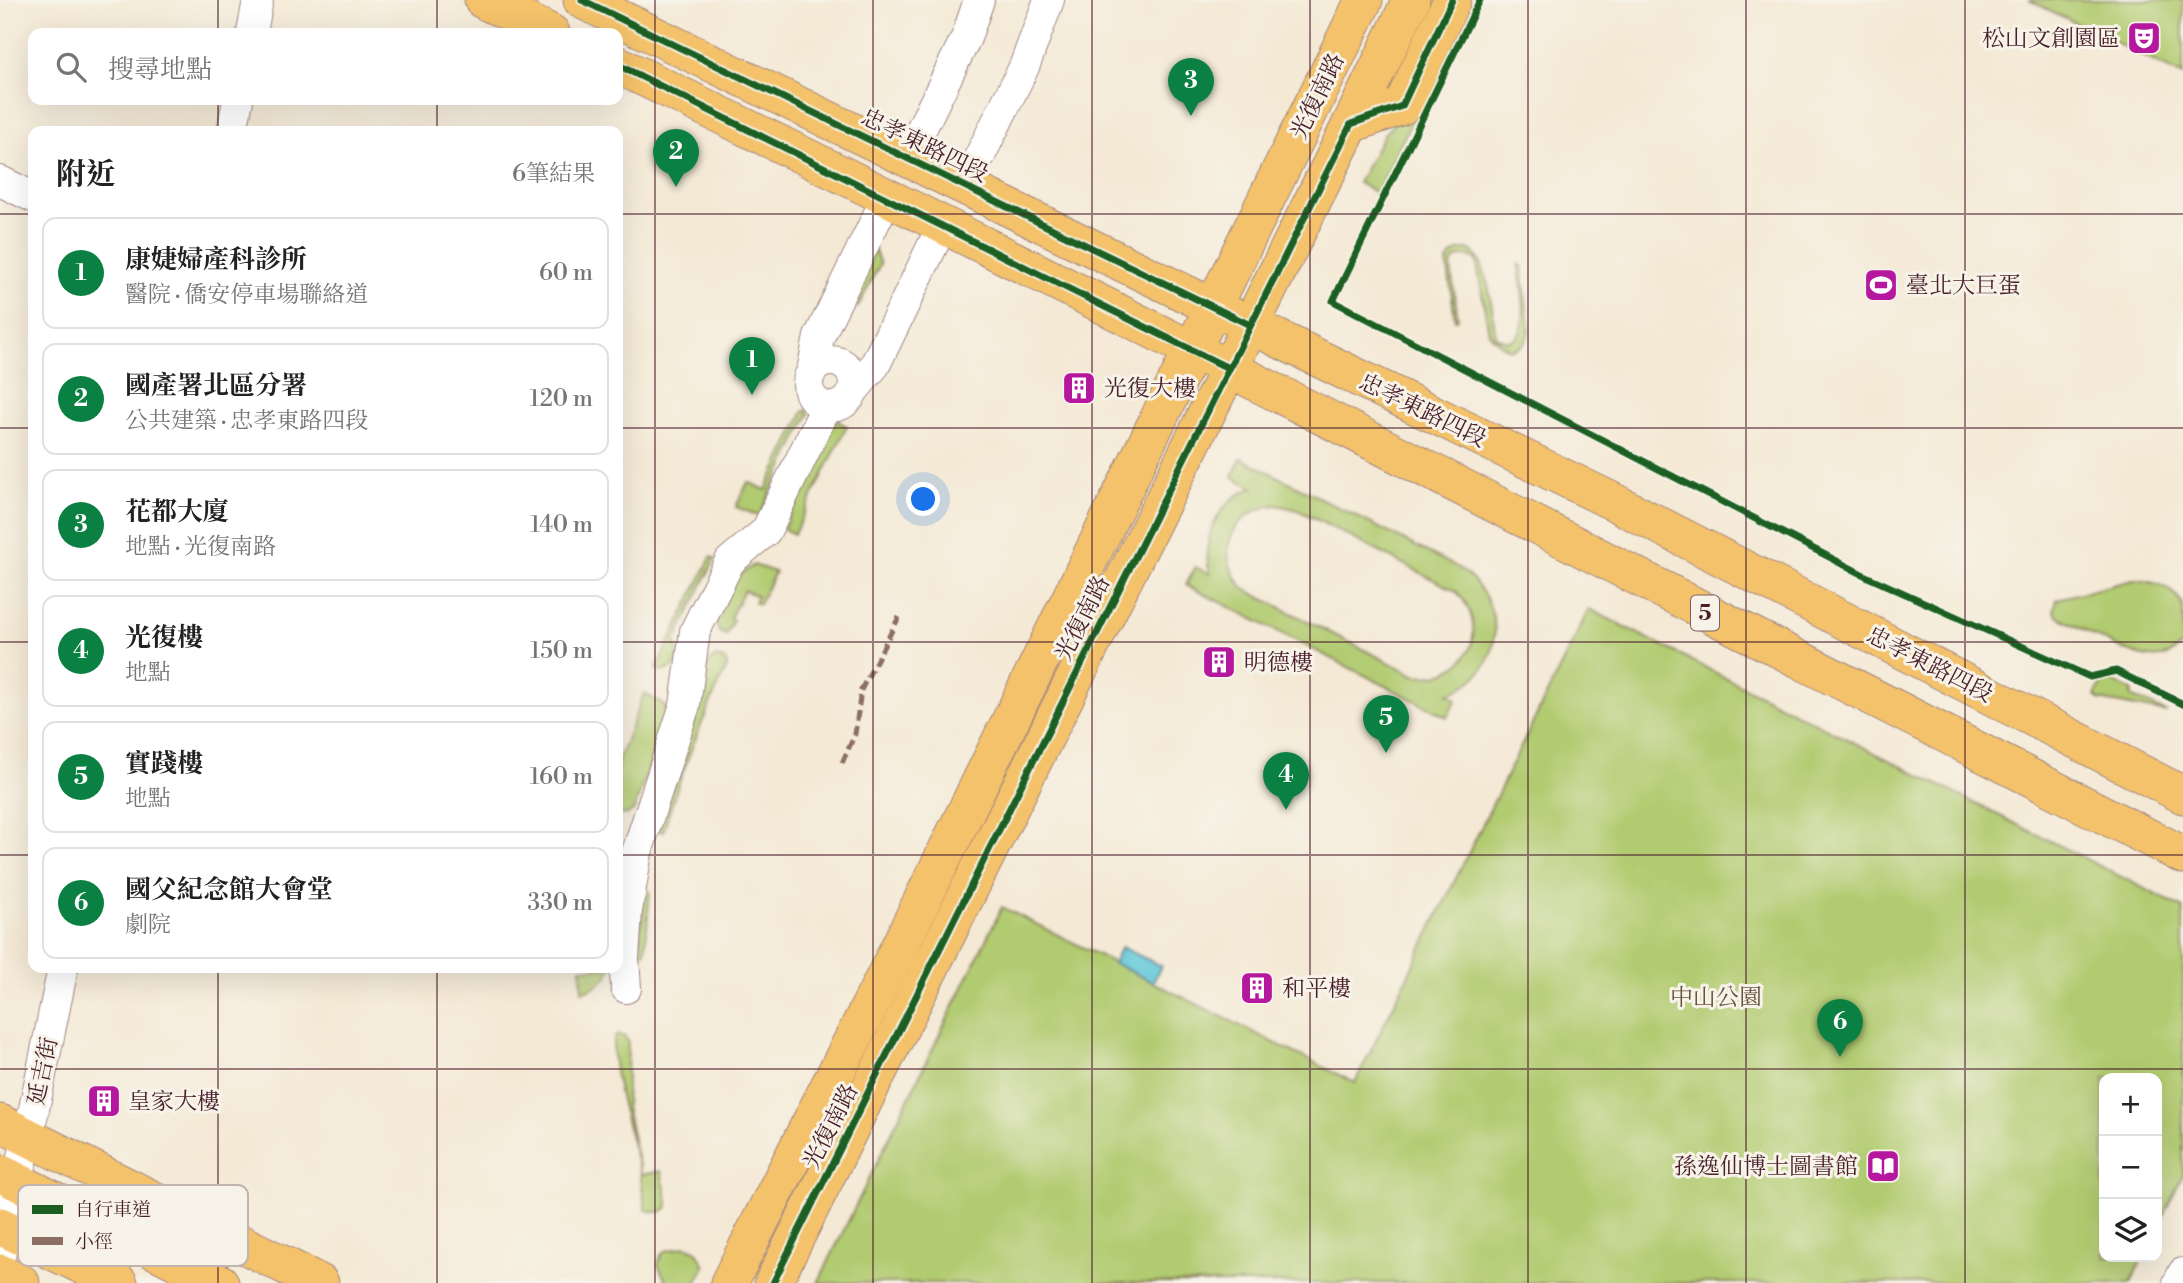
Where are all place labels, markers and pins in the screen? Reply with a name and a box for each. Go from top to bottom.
theatre icon: 松山文創園區 [2125,19,2163,57]
place label: 松山文創園區 [1982,25,2120,53]
pin: 3 [1168,58,1214,116]
pin: 2 [653,129,699,187]
sports icon: 臺北大巨蛋 [1862,266,1900,304]
place label: 臺北大巨蛋 [1906,272,2021,300]
pin: 1 [729,337,775,395]
building icon: 光復大樓 [1060,369,1098,407]
place label: 光復大樓 [1104,375,1196,403]
building icon: 明德樓 [1200,643,1238,681]
place label: 明德樓 [1244,649,1313,677]
pin: 5 [1363,695,1409,753]
pin: 4 [1263,752,1309,810]
building icon: 和平樓 [1238,969,1276,1007]
place label: 和平樓 [1282,975,1351,1003]
pin: 6 [1817,999,1863,1057]
building icon: 皇家大樓 [85,1082,123,1120]
place label: 皇家大樓 [128,1088,220,1116]
library icon: 孫逸仙博士圖書館 [1864,1147,1902,1185]
place label: 孫逸仙博士圖書館 [1674,1153,1858,1181]

